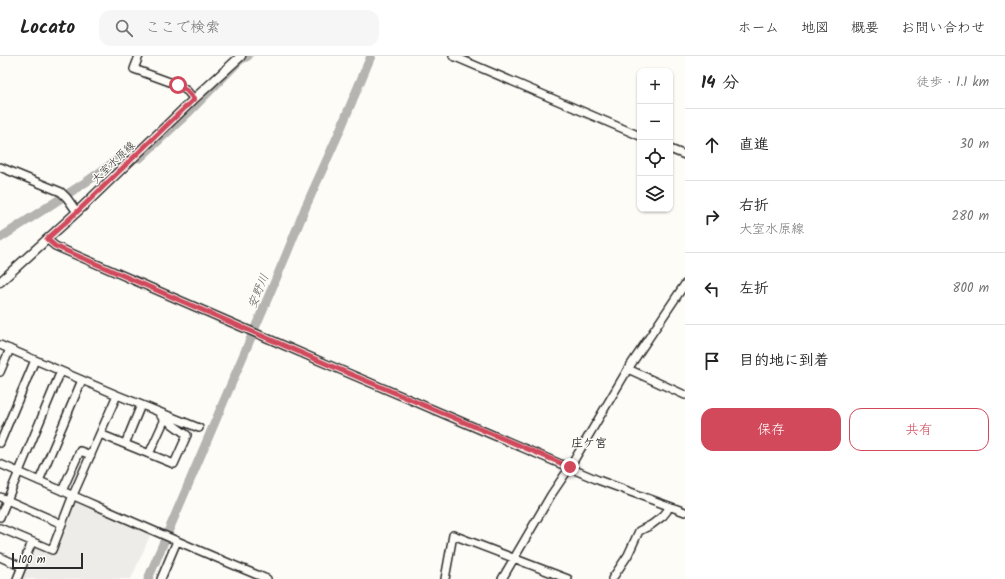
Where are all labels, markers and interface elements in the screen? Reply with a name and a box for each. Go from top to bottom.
search box [99,10,379,46]
text: Locato [20,13,75,43]
text: ここで検索 [145,16,220,40]
icon: search [113,17,135,39]
text: ホーム [738,17,779,39]
text: 地図 [801,17,829,39]
text: 概要 [851,17,879,39]
text: お問い合わせ [901,17,985,39]
map controls [637,68,673,212]
button: + [637,68,673,104]
text: 14 分 [701,70,739,97]
text: 徒歩 · 1.1 km [917,72,989,93]
route start [169,76,187,94]
button: − [637,104,673,140]
text: 直進 [739,133,769,157]
icon: ahead [701,134,723,156]
text: 30 m [960,134,989,155]
street label: 大室水原線 [88,137,140,188]
button: locate [637,140,673,176]
button: layers [637,176,673,212]
text: 右折 [739,194,769,218]
icon: right [701,206,723,228]
text: 280 m [952,206,989,227]
text: 大室水原線 [739,219,804,240]
water label: 安野川 [243,271,274,311]
text: 左折 [739,277,769,301]
icon: left [701,278,723,300]
text: 800 m [953,278,989,299]
text: 目的地に到着 [739,349,829,373]
icon: arrive [701,350,723,372]
button: 保存 [701,408,841,451]
button: 共有 [849,408,989,451]
district label: 庄ケ宮 [571,434,607,453]
route end [561,458,579,476]
scale bar [12,551,83,570]
text: 100 m [18,551,46,569]

